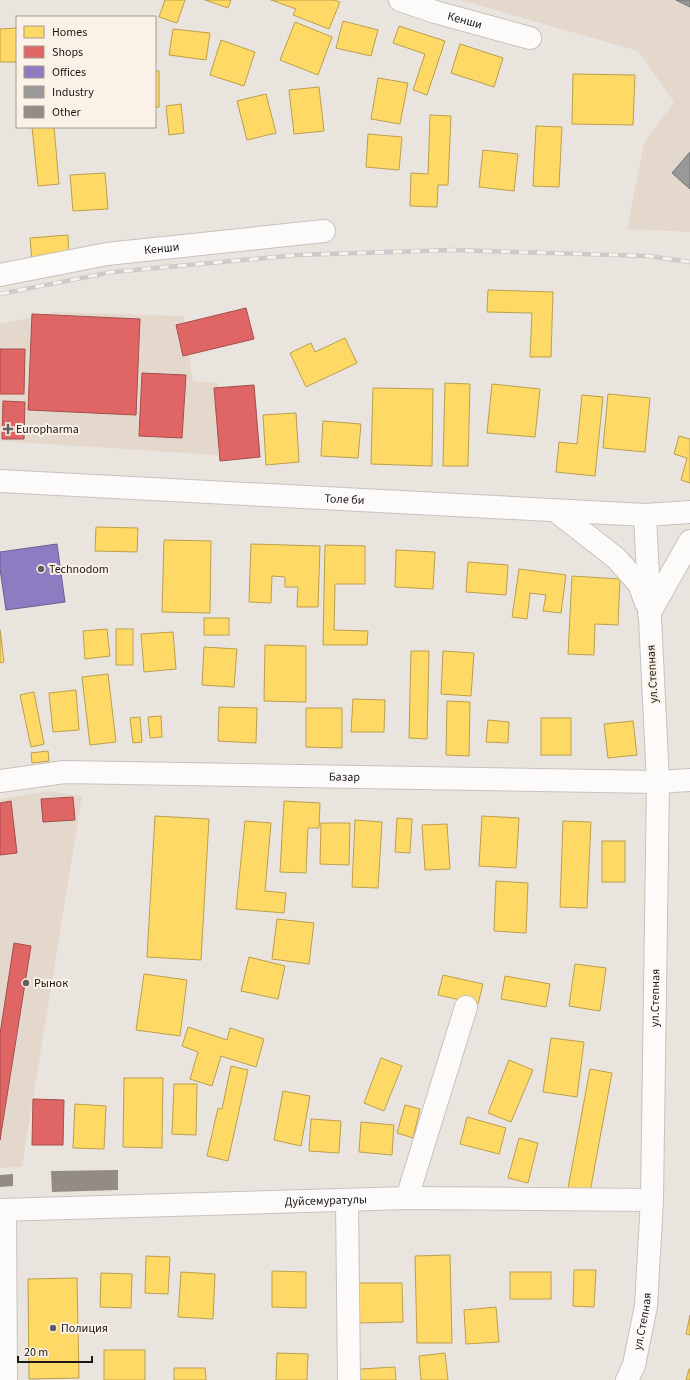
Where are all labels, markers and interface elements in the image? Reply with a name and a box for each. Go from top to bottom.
street label: Кенши [445,8,484,34]
legend [16,16,156,128]
text: Homes [52,24,87,41]
text: Shops [52,44,83,61]
text: Offices [52,64,86,81]
text: Industry [52,84,94,101]
text: Other [52,104,82,121]
street label: Кенши [143,238,180,259]
place label: Europharma [16,421,79,438]
marker: Europharma [3,424,13,434]
street label: Толе би [324,490,365,509]
place label: Technodom [49,561,109,578]
marker: Technodom [36,564,46,574]
street label: ул.Степная [642,644,663,704]
street label: Базар [329,768,360,786]
street label: ул.Степная [646,969,664,1027]
place label: Рынок [34,975,68,992]
marker: Рынок [21,978,31,988]
street label: Дуйсемуратулы [284,1191,367,1211]
street label: ул.Степная [629,1292,656,1352]
place label: Полиция [61,1320,108,1337]
marker: Полиция [48,1323,58,1333]
scale bar [18,1338,92,1364]
text: 20 m [24,1344,48,1361]

